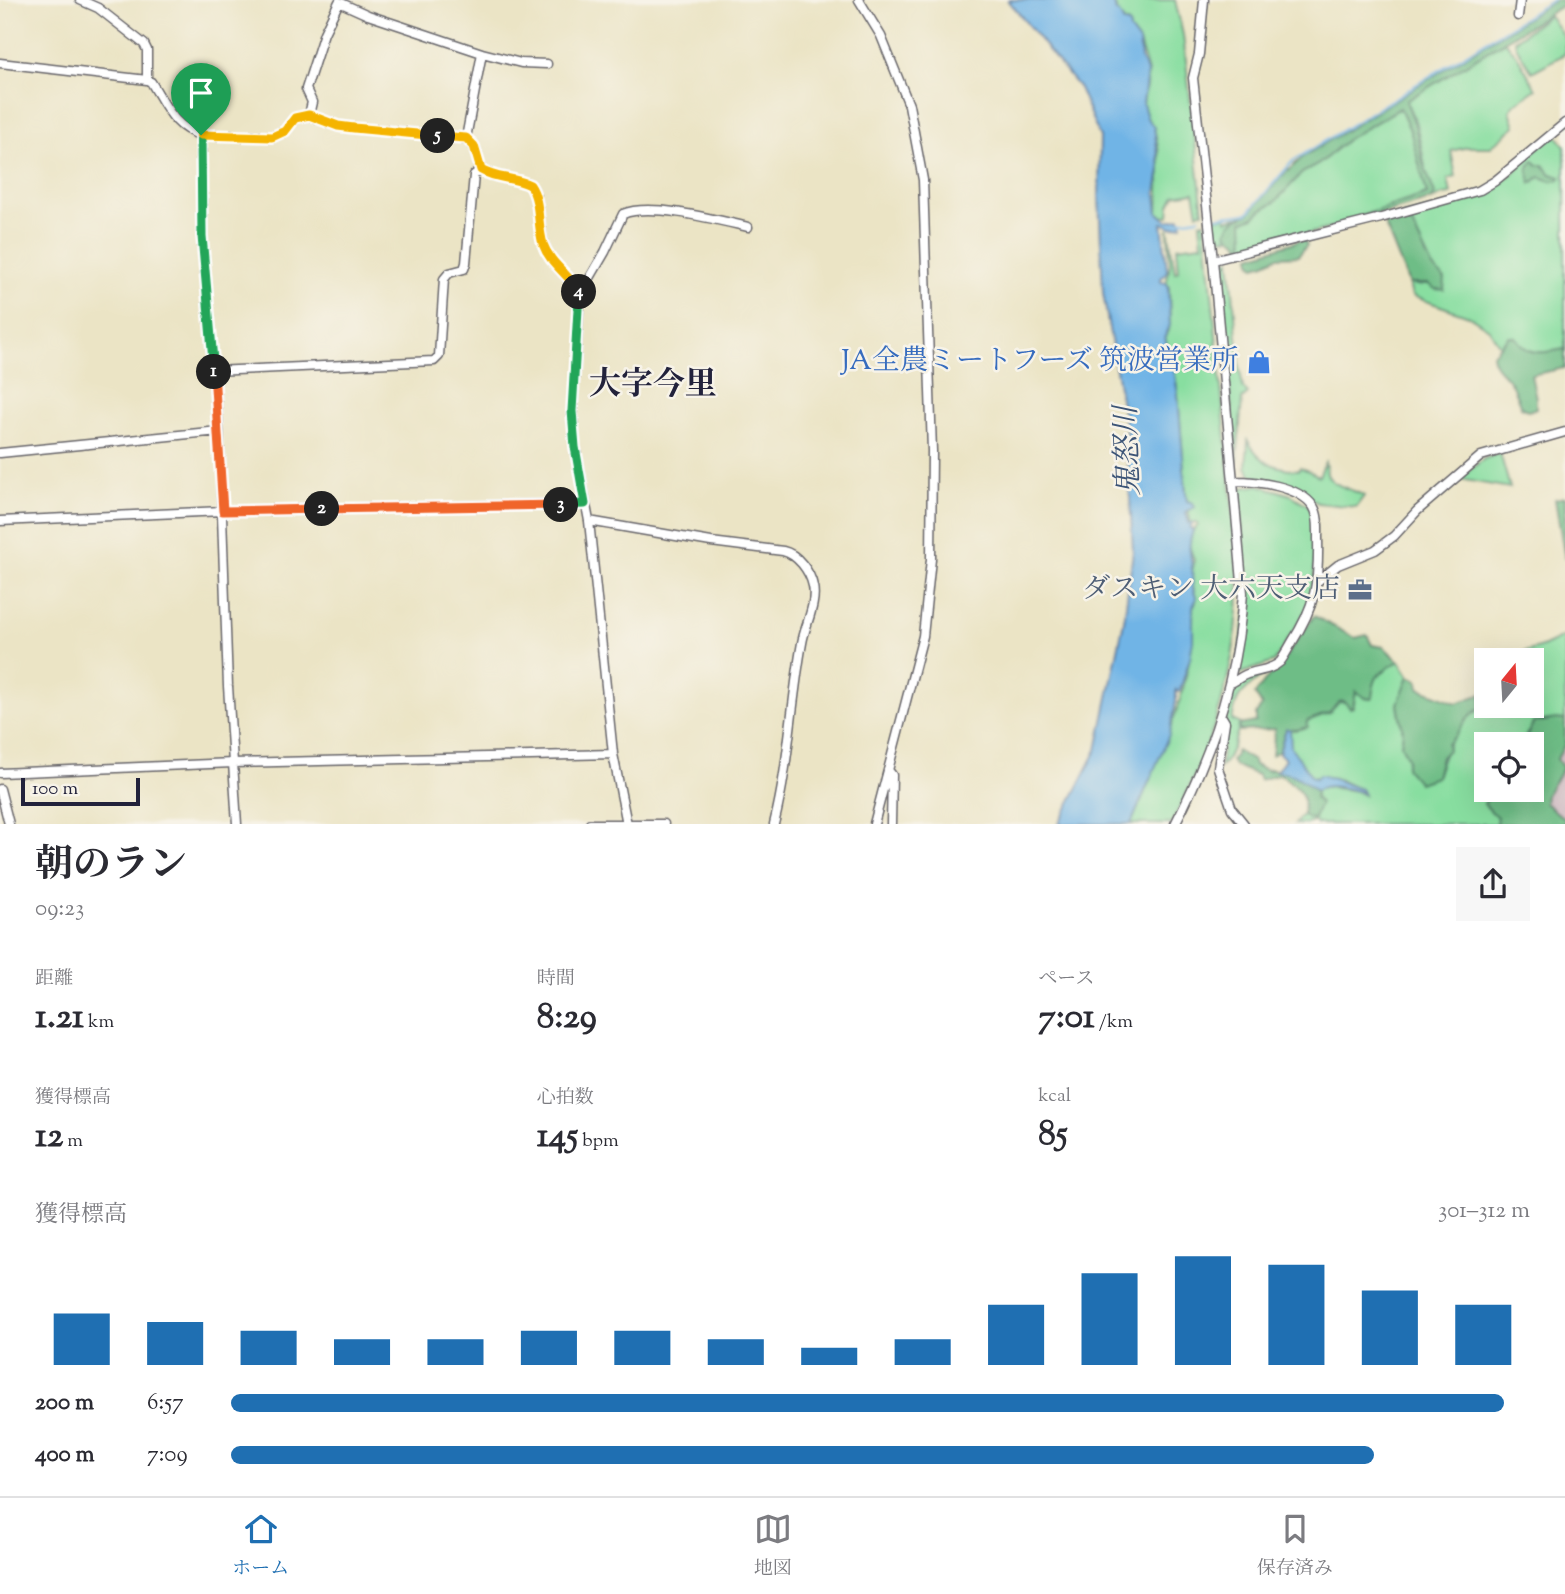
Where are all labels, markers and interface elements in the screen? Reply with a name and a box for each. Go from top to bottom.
pin [171,63,231,135]
icon: arrive [182,74,220,112]
pin: 5 [420,118,456,154]
text: 5 [434,122,441,149]
pin: 4 [562,274,596,310]
text: 4 [574,278,583,305]
place label: JA全農ミートフーズ 筑波営業所 [839,342,1239,382]
shop icon: JA全農ミートフーズ 筑波営業所 [1245,348,1273,376]
pin: 1 [196,354,232,390]
text: 1 [210,358,217,385]
district label: 大字今里 [589,363,717,409]
water label: 鬼怒川 [1106,402,1152,497]
pin: 3 [544,488,578,522]
pin: 2 [304,491,340,526]
text: 3 [557,491,564,518]
text: 2 [317,495,326,522]
place label: ダスキン 大六天支店 [1082,570,1340,610]
office icon: ダスキン 大六天支店 [1346,576,1374,604]
north arrow [1474,648,1544,718]
map controls [1474,648,1544,802]
button: locate [1474,732,1544,802]
scale bar [21,775,140,807]
text: 100 m [32,776,78,803]
text: 朝のラン [35,840,187,894]
button: share [1456,847,1530,921]
text: 09:23 [35,893,84,926]
text: 距離 [35,966,73,993]
text: 時間 [537,966,575,993]
text: ペース [1038,966,1094,993]
text: 1.21 [35,993,84,1044]
text: 8:29 [537,993,597,1044]
text: 7:01 [1038,993,1095,1044]
text: km [84,1009,114,1036]
text: /km [1095,1009,1133,1036]
text: kcal [1038,1083,1071,1110]
text: 獲得標高 [35,1085,111,1112]
text: 心拍数 [537,1085,594,1112]
text: 85 [1038,1110,1068,1161]
text: 12 [35,1112,63,1163]
text: 145 [537,1112,578,1163]
text: m [63,1128,83,1155]
text: bpm [578,1128,619,1155]
text: 301–312 m [1438,1195,1530,1228]
text: 獲得標高 [35,1199,127,1232]
text: 200 m [35,1387,94,1420]
text: 6:57 [147,1387,184,1420]
text: 400 m [35,1439,95,1472]
text: 7:09 [147,1439,188,1472]
tab: ホーム [232,1510,289,1583]
tab: 地図 [754,1510,792,1583]
tab: 保存済み [1257,1510,1333,1583]

